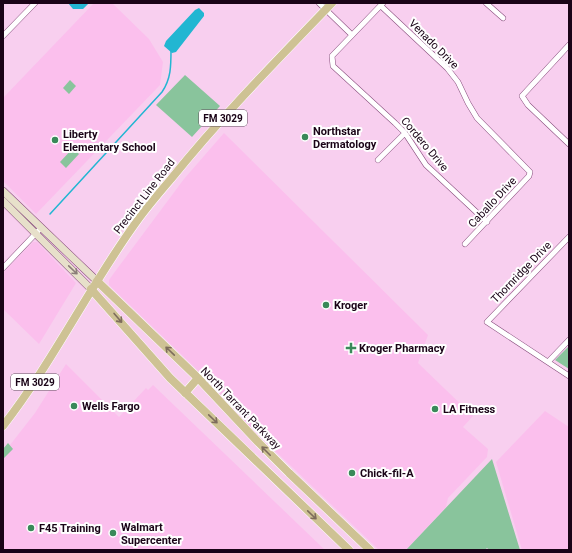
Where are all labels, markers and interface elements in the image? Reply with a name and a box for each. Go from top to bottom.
street label: Venado Drive [406,17,461,72]
road number: FM 3029 [199,110,247,126]
street label: Cordero Drive [398,115,451,174]
place label: Northstar Dermatology [313,125,377,151]
place label: Liberty Elementary School [63,128,156,154]
marker: Northstar Dermatology [300,132,310,142]
marker: Liberty Elementary School [50,135,60,145]
street label: Precinct Line Road [111,156,178,236]
street label: Caballo Drive [466,174,519,230]
street label: Thornridge Drive [489,239,554,306]
one-way arrow [68,265,78,275]
place label: Kroger [334,299,367,312]
marker: Kroger [321,300,331,310]
one-way arrow [113,313,122,323]
place label: Kroger Pharmacy [359,342,445,355]
marker: Kroger Pharmacy [346,343,356,353]
one-way arrow [165,346,175,356]
street label: North Tarrant Parkway [198,364,284,453]
road number: FM 3029 [11,374,59,390]
place label: Wells Fargo [82,400,140,413]
marker: Wells Fargo [69,401,79,411]
place label: LA Fitness [443,403,496,416]
marker: LA Fitness [430,404,440,414]
one-way arrow [208,415,219,424]
one-way arrow [261,446,271,456]
place label: Chick-fil-A [360,467,414,480]
marker: Chick-fil-A [347,468,357,478]
one-way arrow [307,510,317,520]
place label: Walmart Supercenter [121,521,182,547]
place label: F45 Training [39,522,101,535]
marker: F45 Training [26,523,36,533]
marker: Walmart Supercenter [108,528,118,538]

